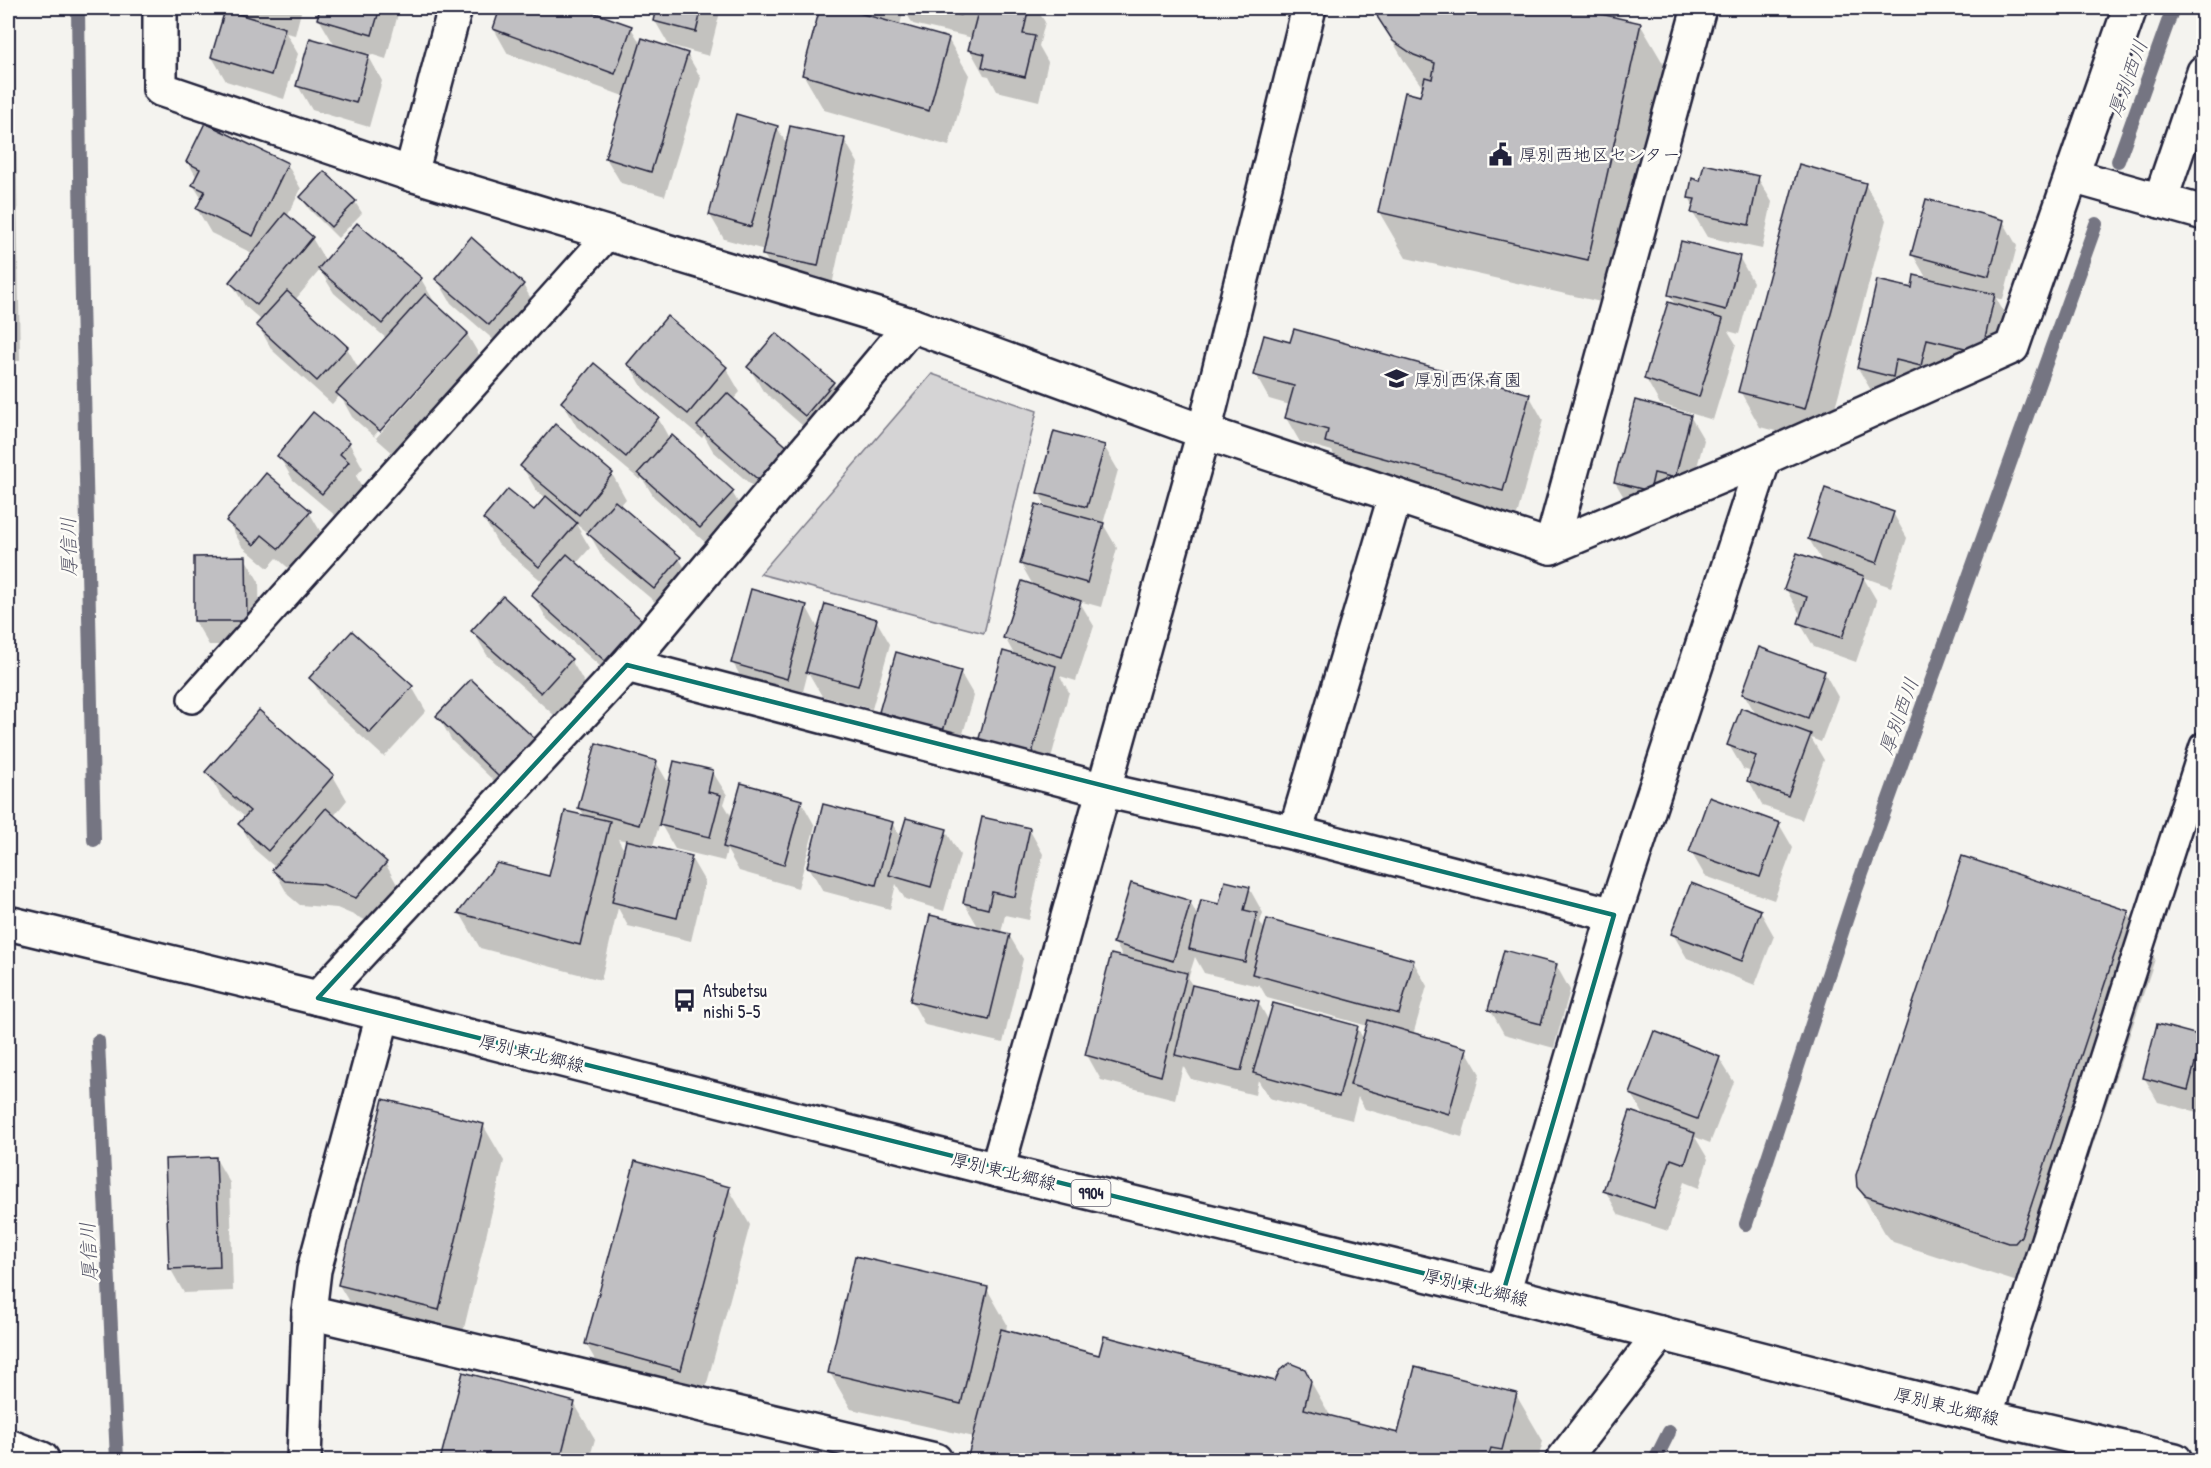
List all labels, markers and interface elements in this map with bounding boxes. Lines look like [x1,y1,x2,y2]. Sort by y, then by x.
water label: 厚別西川 [2101,36,2153,120]
public building icon: 厚別西地区センター [1488,141,1514,167]
place label: 厚別西地区センター [1519,142,1680,167]
school or university icon: 厚別西保育園 [1383,366,1409,392]
place label: 厚別西保育園 [1414,367,1522,392]
water label: 厚信川 [54,517,82,577]
water label: 厚別西川 [1872,674,1924,758]
place label: Atsubetsu nishi 5-5 [703,978,767,1024]
bus stop icon: Atsubetsu nishi 5-5 [672,987,698,1013]
street label: 厚別東北郷線 [477,1028,587,1078]
street label: 厚別東北郷線 [949,1146,1059,1196]
road number: 9904 [1072,1180,1110,1206]
water label: 厚信川 [73,1221,103,1283]
street label: 厚別東北郷線 [1421,1262,1531,1312]
street label: 厚別東北郷線 [1892,1381,2002,1431]

